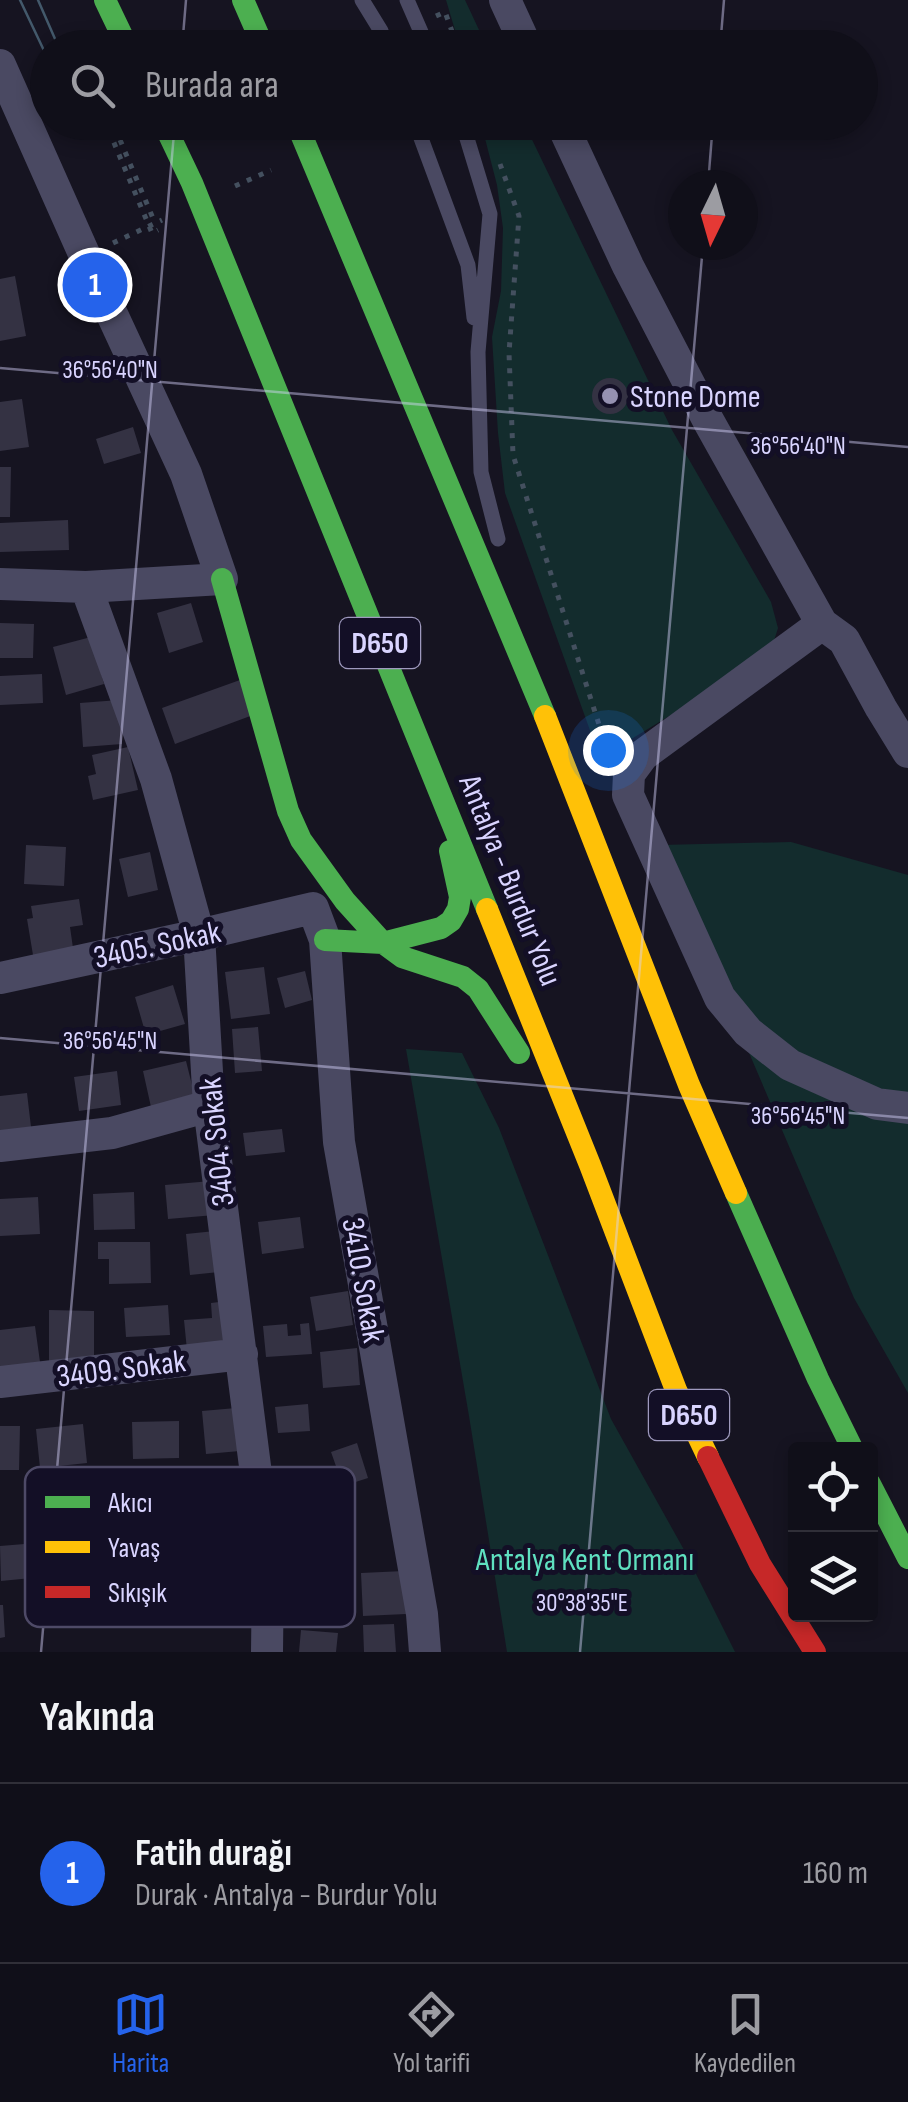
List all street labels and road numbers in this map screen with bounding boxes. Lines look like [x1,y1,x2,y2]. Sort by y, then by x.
road number: D650 [340,618,420,668]
street label: Antalya - Burdur Yolu [449,769,570,992]
street label: 3405. Sokak [90,913,224,978]
street label: 3404. Sokak [191,1075,244,1208]
street label: 3410. Sokak [332,1215,393,1346]
street label: 3409. Sokak [55,1342,188,1397]
road number: D650 [649,1390,729,1440]

